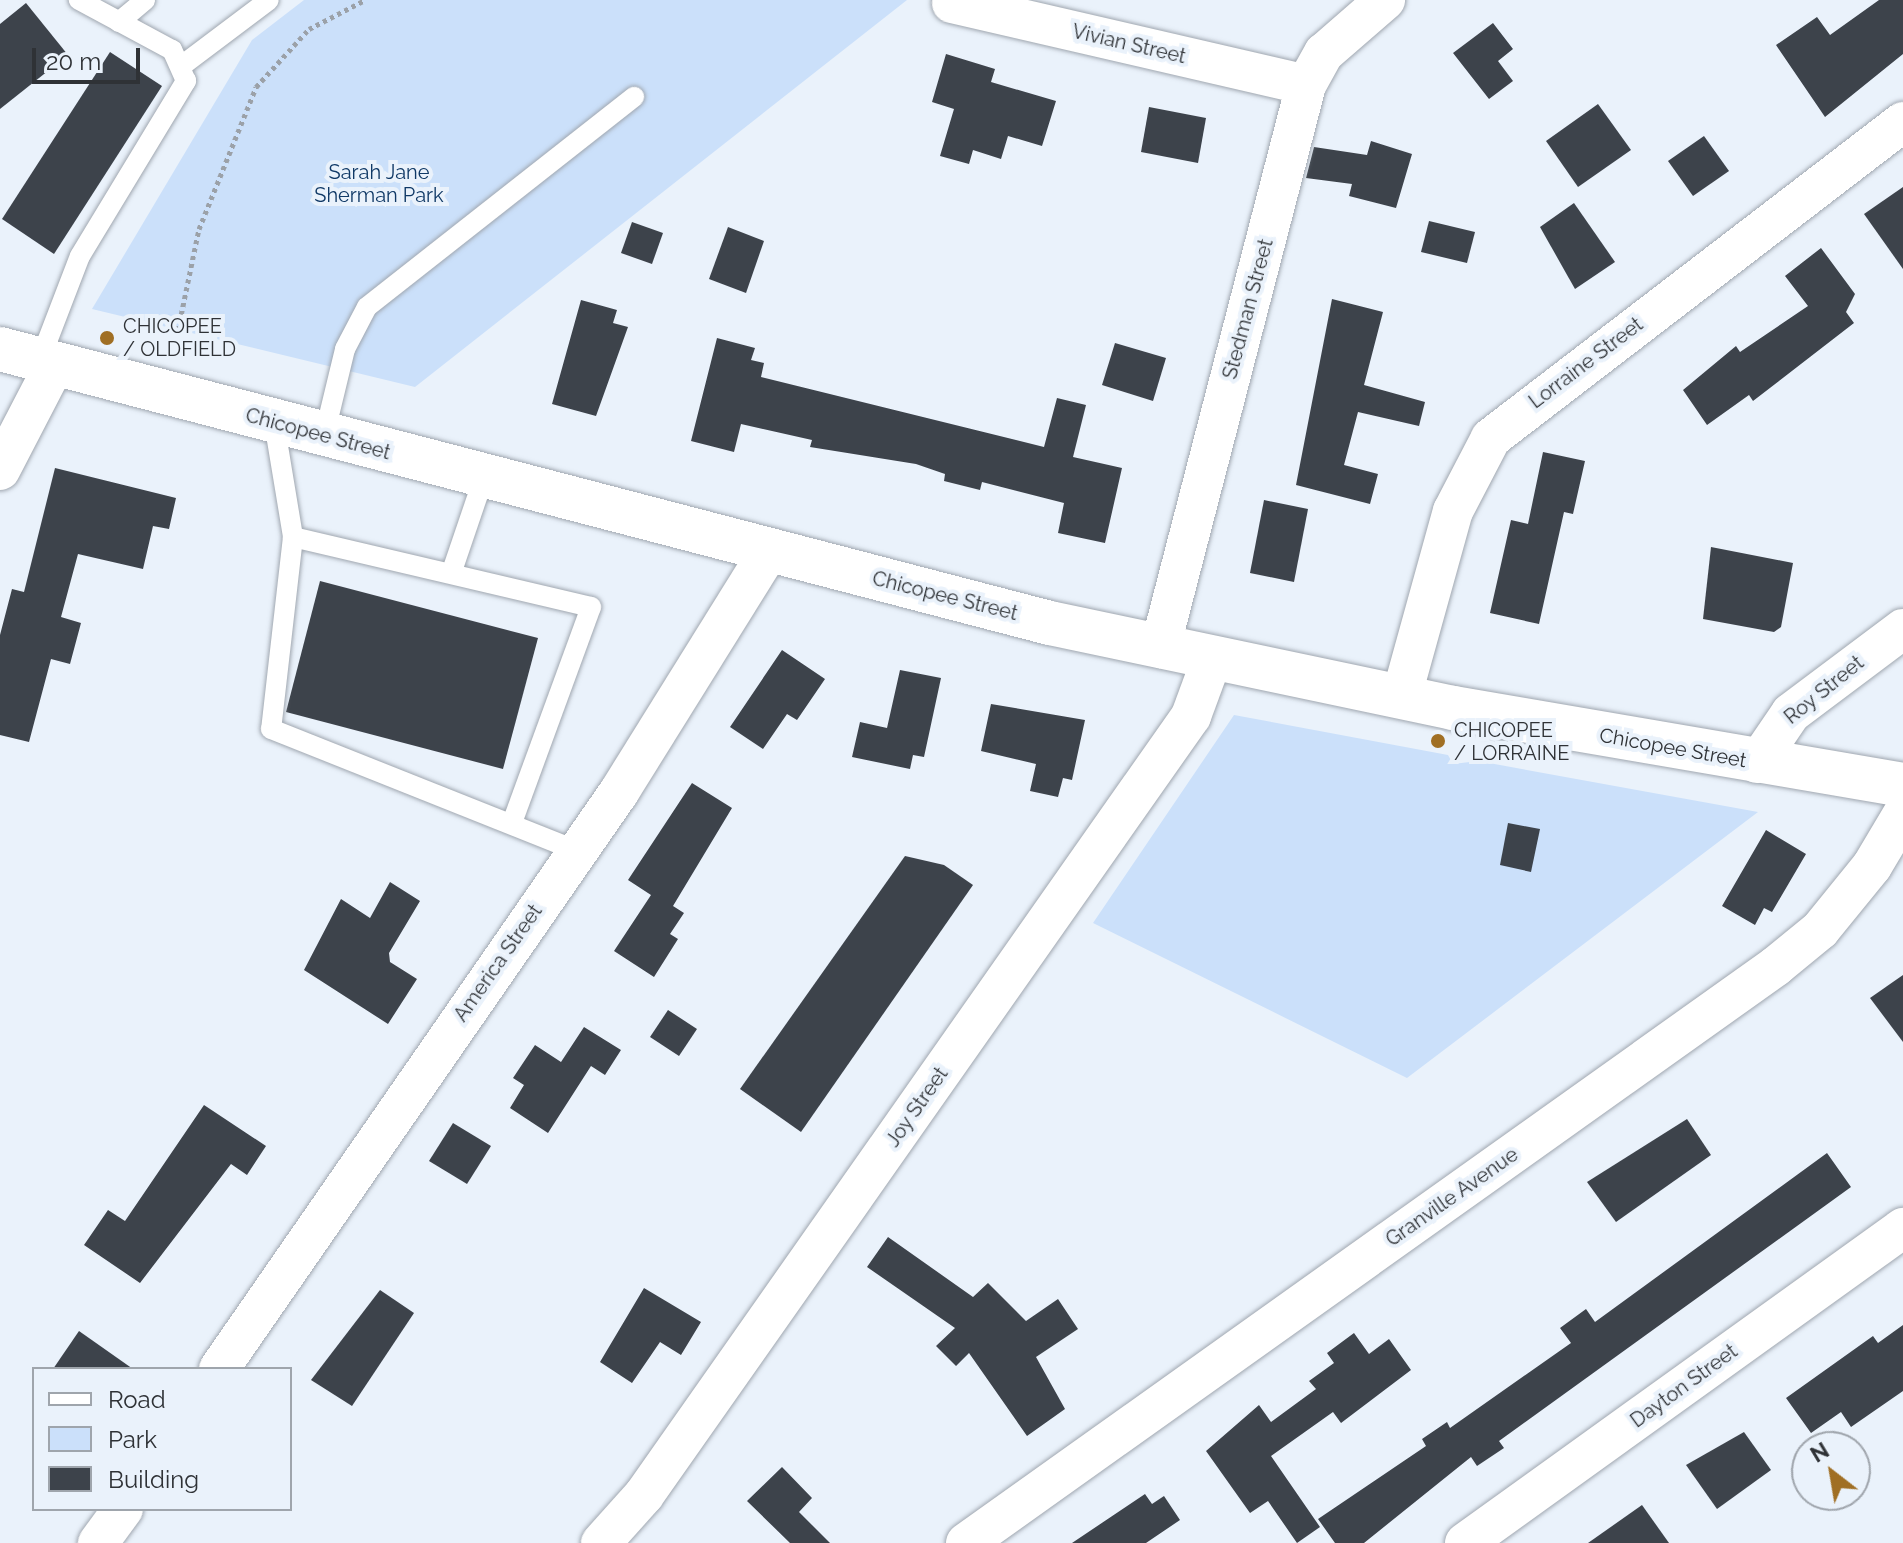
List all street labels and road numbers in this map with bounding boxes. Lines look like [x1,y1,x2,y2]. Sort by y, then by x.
street label: Vivian Street [1070,19,1188,69]
street label: Stedman Street [1218,236,1278,382]
street label: Lorraine Street [1524,312,1648,414]
street label: Chicopee Street [243,403,393,465]
street label: Chicopee Street [870,566,1020,626]
street label: Roy Street [1779,651,1869,729]
street label: Chicopee Street [1598,723,1748,773]
street label: America Street [449,900,547,1026]
street label: Joy Street [881,1062,953,1152]
street label: Granville Avenue [1381,1142,1523,1252]
street label: Dayton Street [1626,1339,1742,1433]

